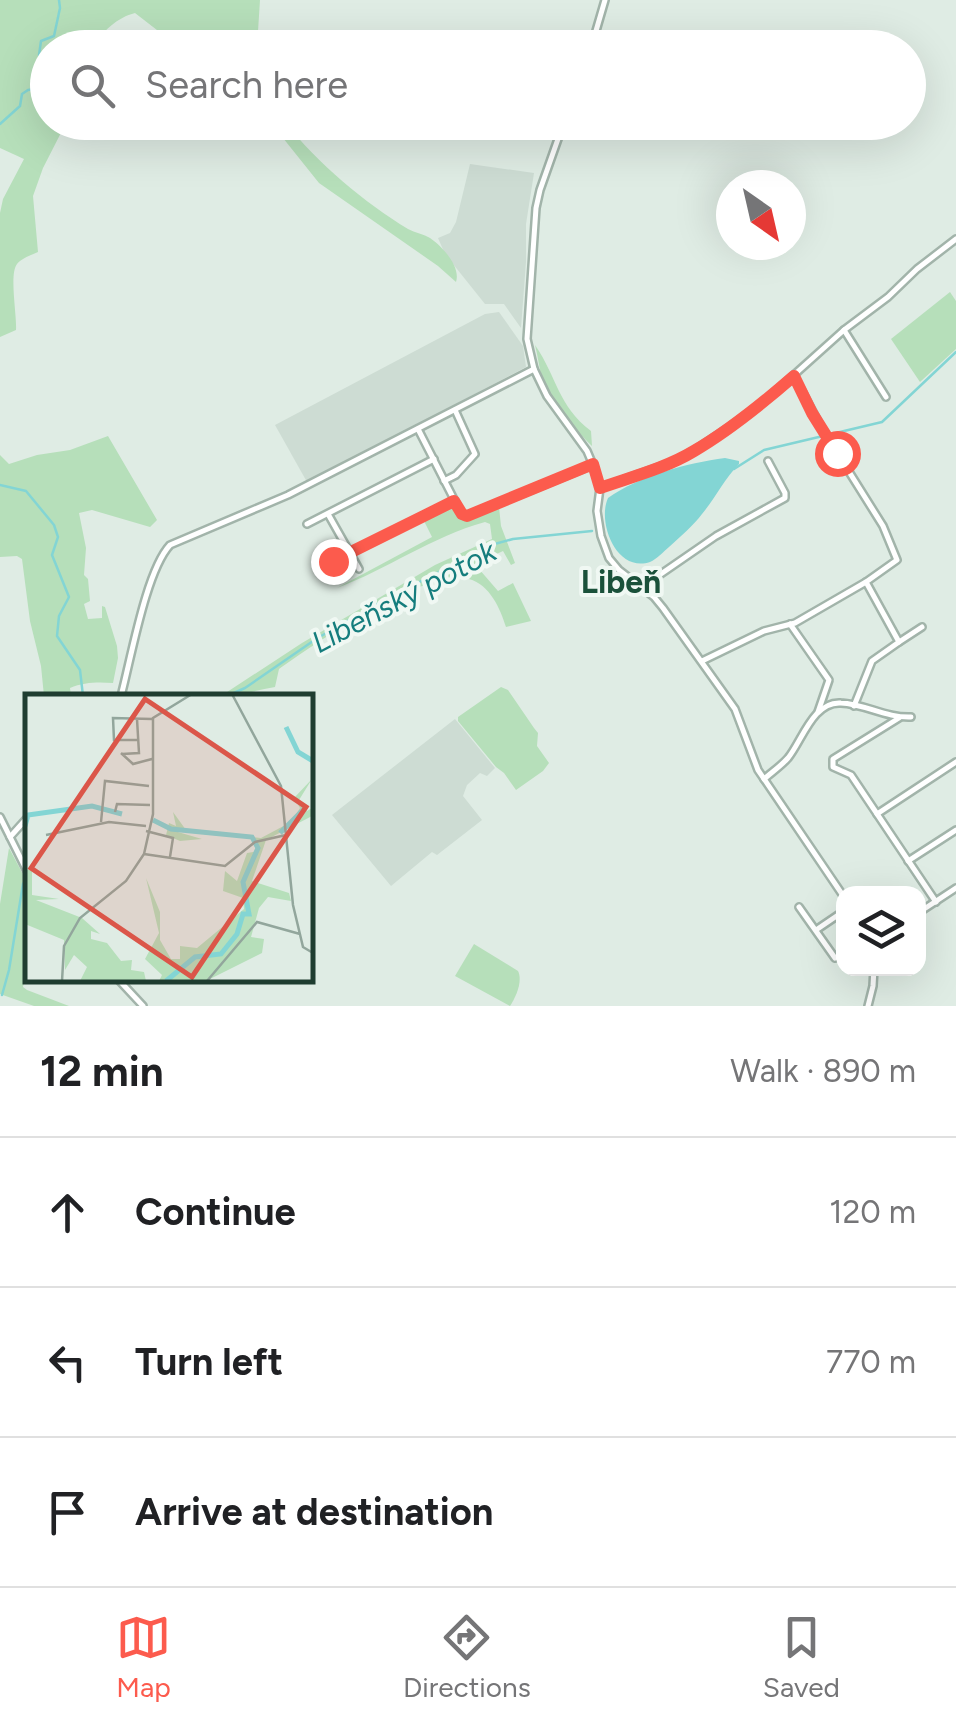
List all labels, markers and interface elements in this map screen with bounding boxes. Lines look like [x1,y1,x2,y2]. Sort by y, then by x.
search box [30,30,926,140]
icon: search [65,58,120,113]
text: Search here [145,62,348,108]
north arrow [716,170,806,260]
route start [815,431,861,477]
water label: Libeňský potok [305,532,504,661]
route end [311,539,357,585]
district label: Libeň [581,563,661,601]
inset map [25,694,312,981]
map controls [836,886,926,976]
button: layers [836,886,926,976]
text: 12 min [40,1046,164,1097]
text: Walk · 890 m [730,1052,916,1090]
icon: ahead [40,1185,95,1240]
text: Continue [135,1189,296,1235]
text: 120 m [829,1193,916,1231]
icon: left [40,1335,95,1390]
text: Turn left [135,1339,283,1385]
text: 770 m [826,1343,916,1381]
icon: arrive [40,1485,95,1540]
text: Arrive at destination [135,1489,493,1535]
tab: Map [116,1610,171,1704]
tab: Directions [403,1610,531,1704]
tab: Saved [763,1610,840,1704]

